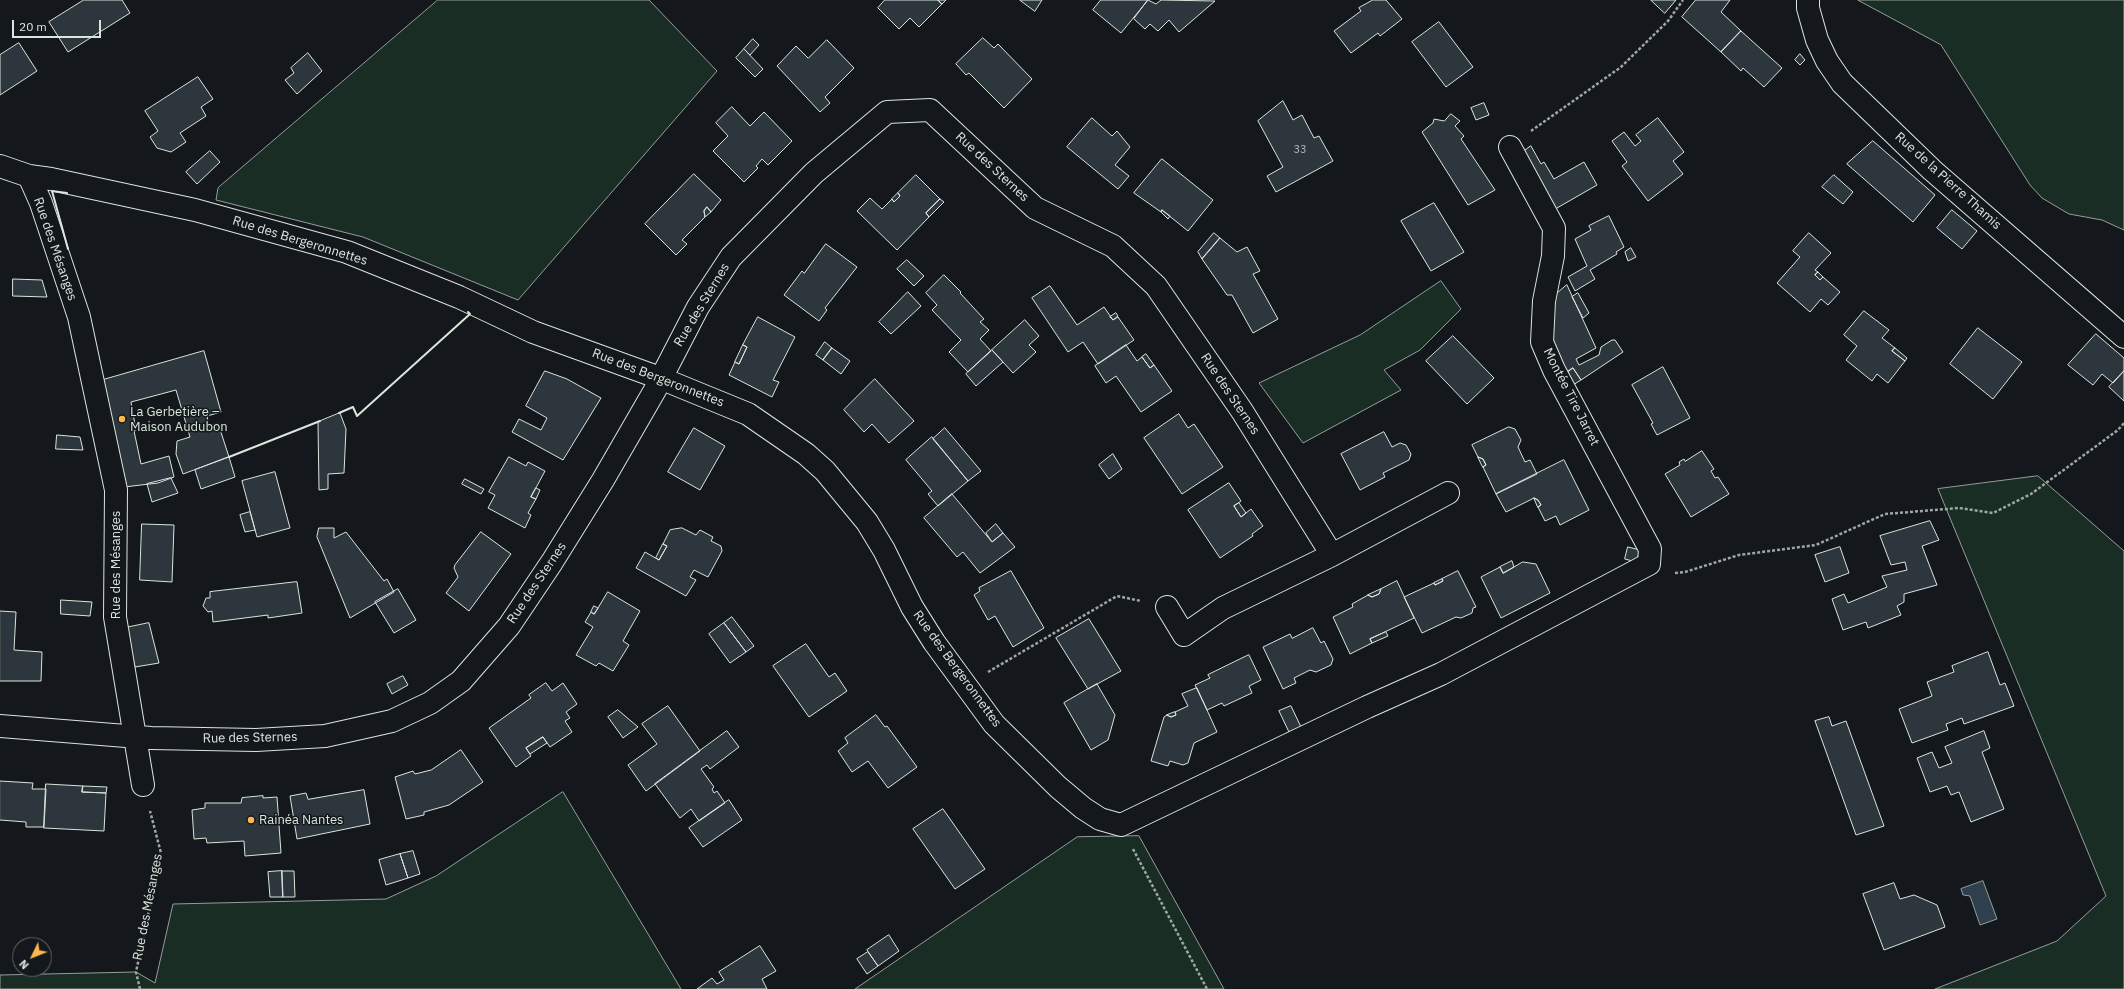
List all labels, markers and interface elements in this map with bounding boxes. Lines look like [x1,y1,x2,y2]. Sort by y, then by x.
scale bar [14,12,103,38]
text: 20 m [19,19,47,34]
street label: Rue des Sternes [952,129,1032,205]
street label: Rue de la Pierre Thamis [1892,129,2004,233]
house number: 33 [1293,143,1307,157]
street label: Rue des Mésanges [30,195,80,303]
street label: Rue des Bergeronnettes [231,213,369,269]
street label: Rue des Sternes [671,260,733,350]
street label: Rue des Bergeronnettes [590,346,726,410]
street label: Montée Tire Jarret [1540,346,1602,448]
street label: Rue des Sternes [1197,350,1263,438]
place label: La Gerbetière – Maison Audubon [130,404,228,435]
marker: La Gerbetière – Maison Audubon [117,414,127,424]
street label: Rue des Mésanges [108,511,124,619]
street label: Rue des Sternes [504,539,570,627]
street label: Rue des Bergeronnettes [909,608,1005,730]
street label: Rue des Sternes [202,729,298,747]
place label: Rainéa Nantes [259,812,343,828]
marker: Rainéa Nantes [246,815,256,825]
street label: Rue des Mésanges [130,852,166,962]
north arrow [12,937,52,977]
text: N [16,957,32,972]

